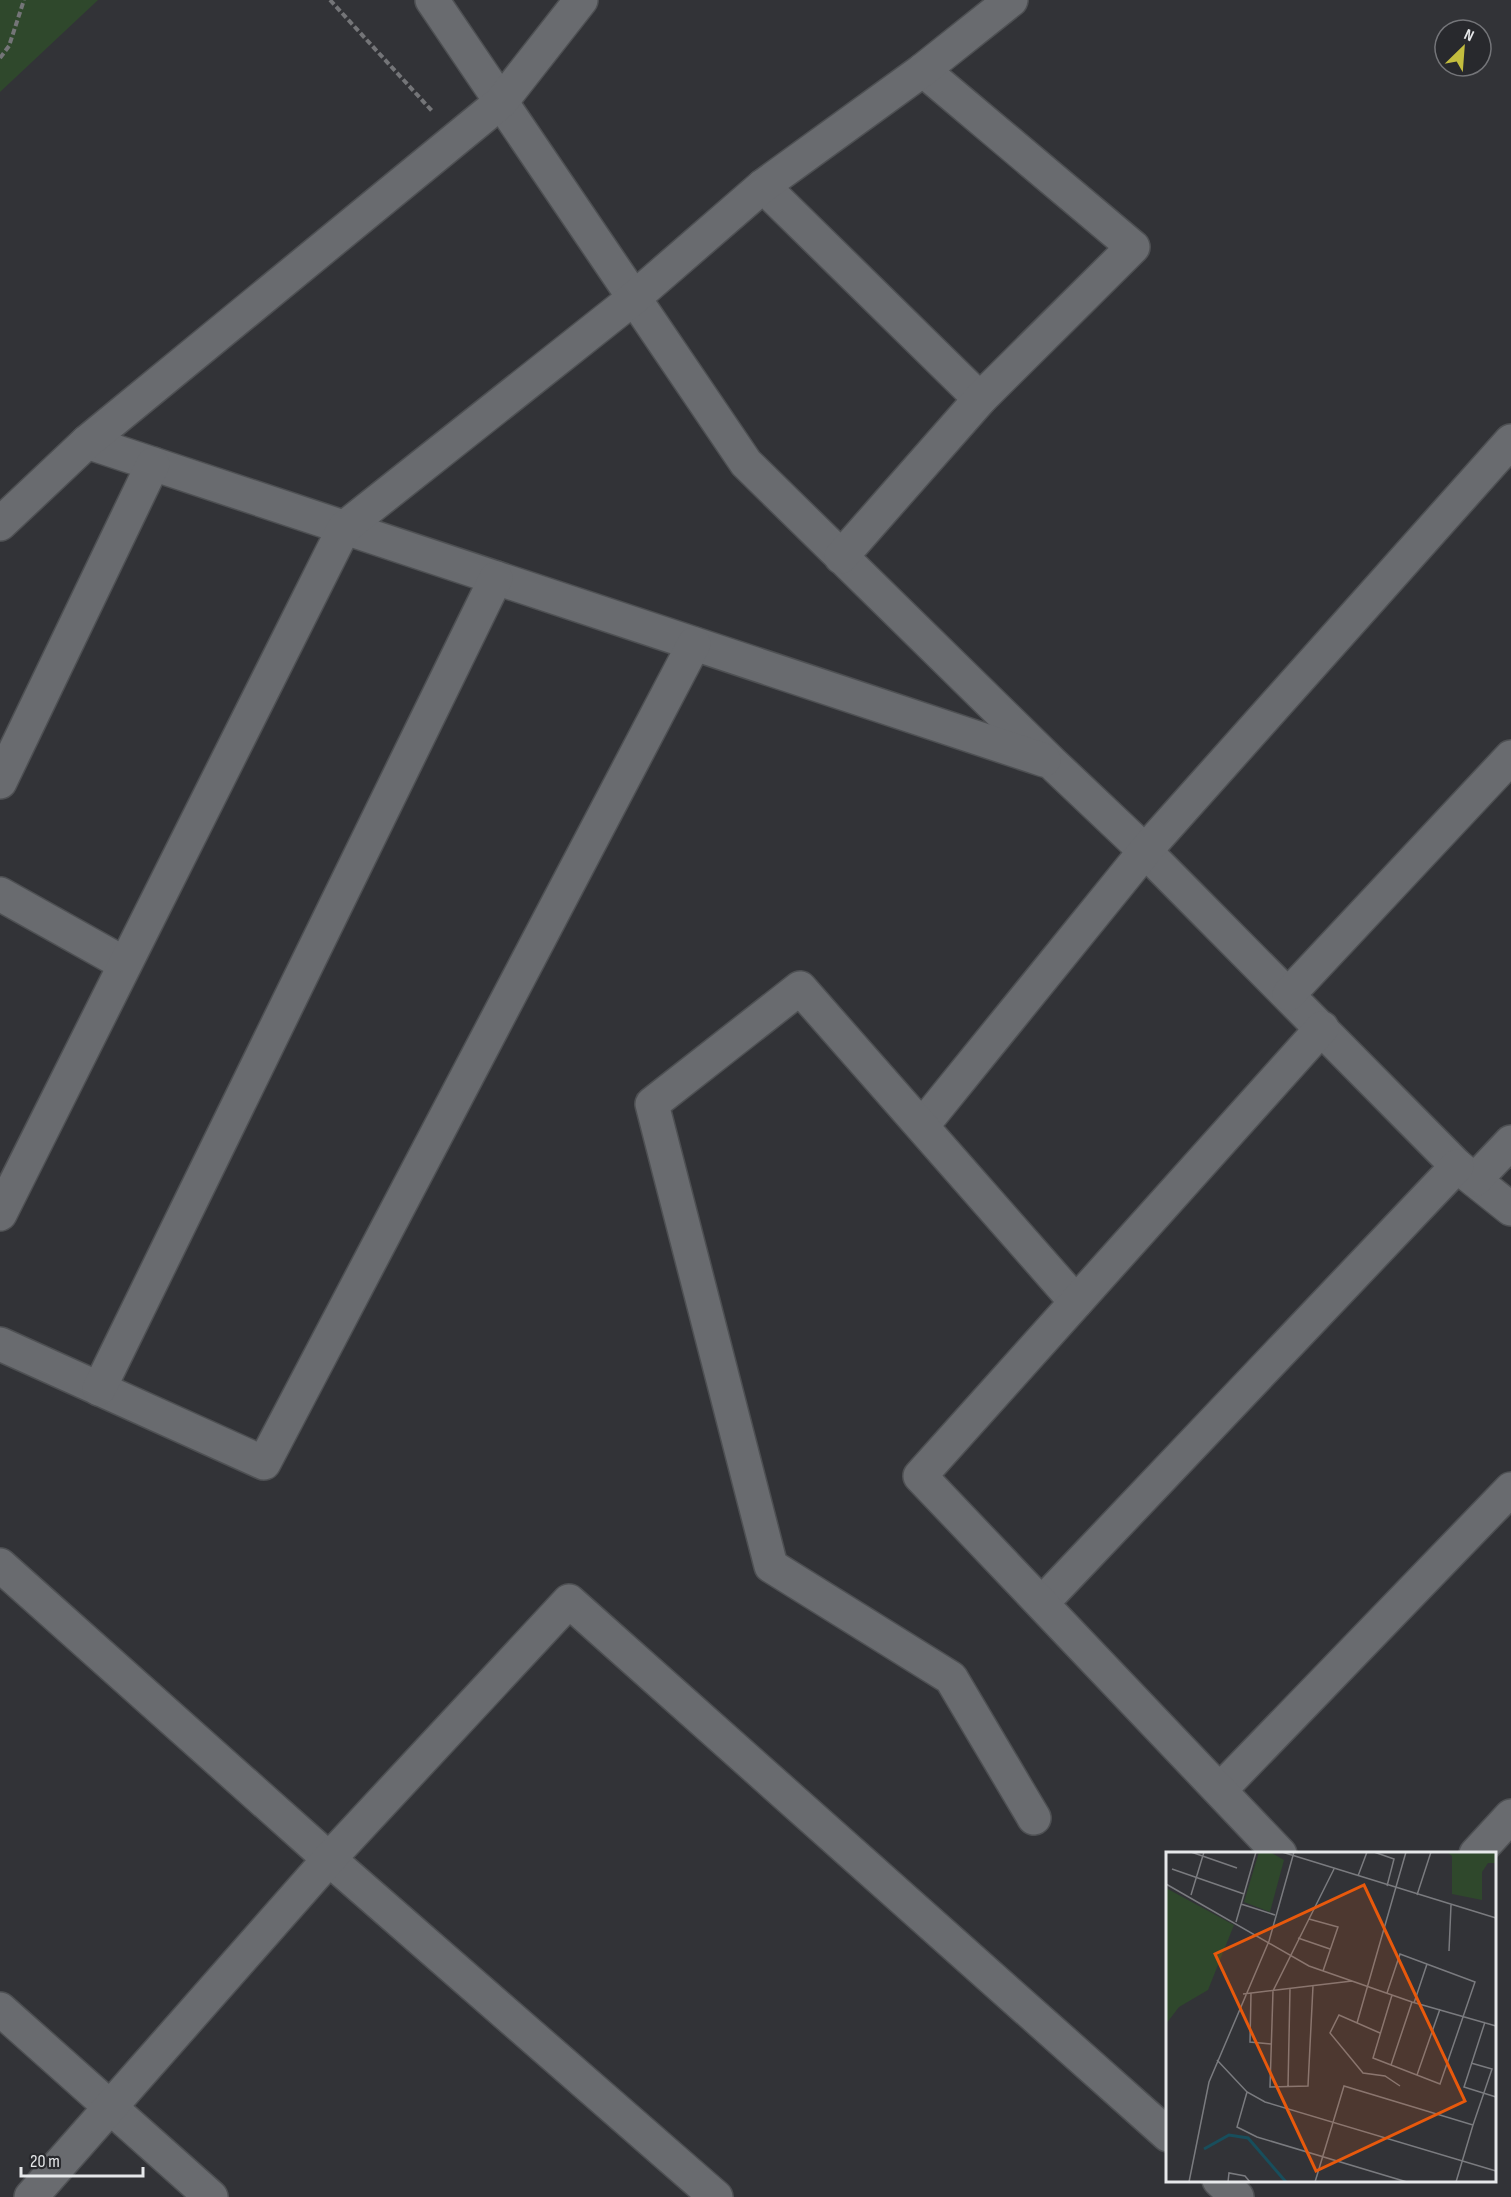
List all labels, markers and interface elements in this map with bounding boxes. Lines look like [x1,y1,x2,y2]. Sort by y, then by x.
north arrow [1433,18,1493,78]
text: N [1461,25,1477,46]
inset map [1166,1852,1496,2182]
scale bar [21,2140,142,2178]
text: 20 m [30,2151,60,2172]

